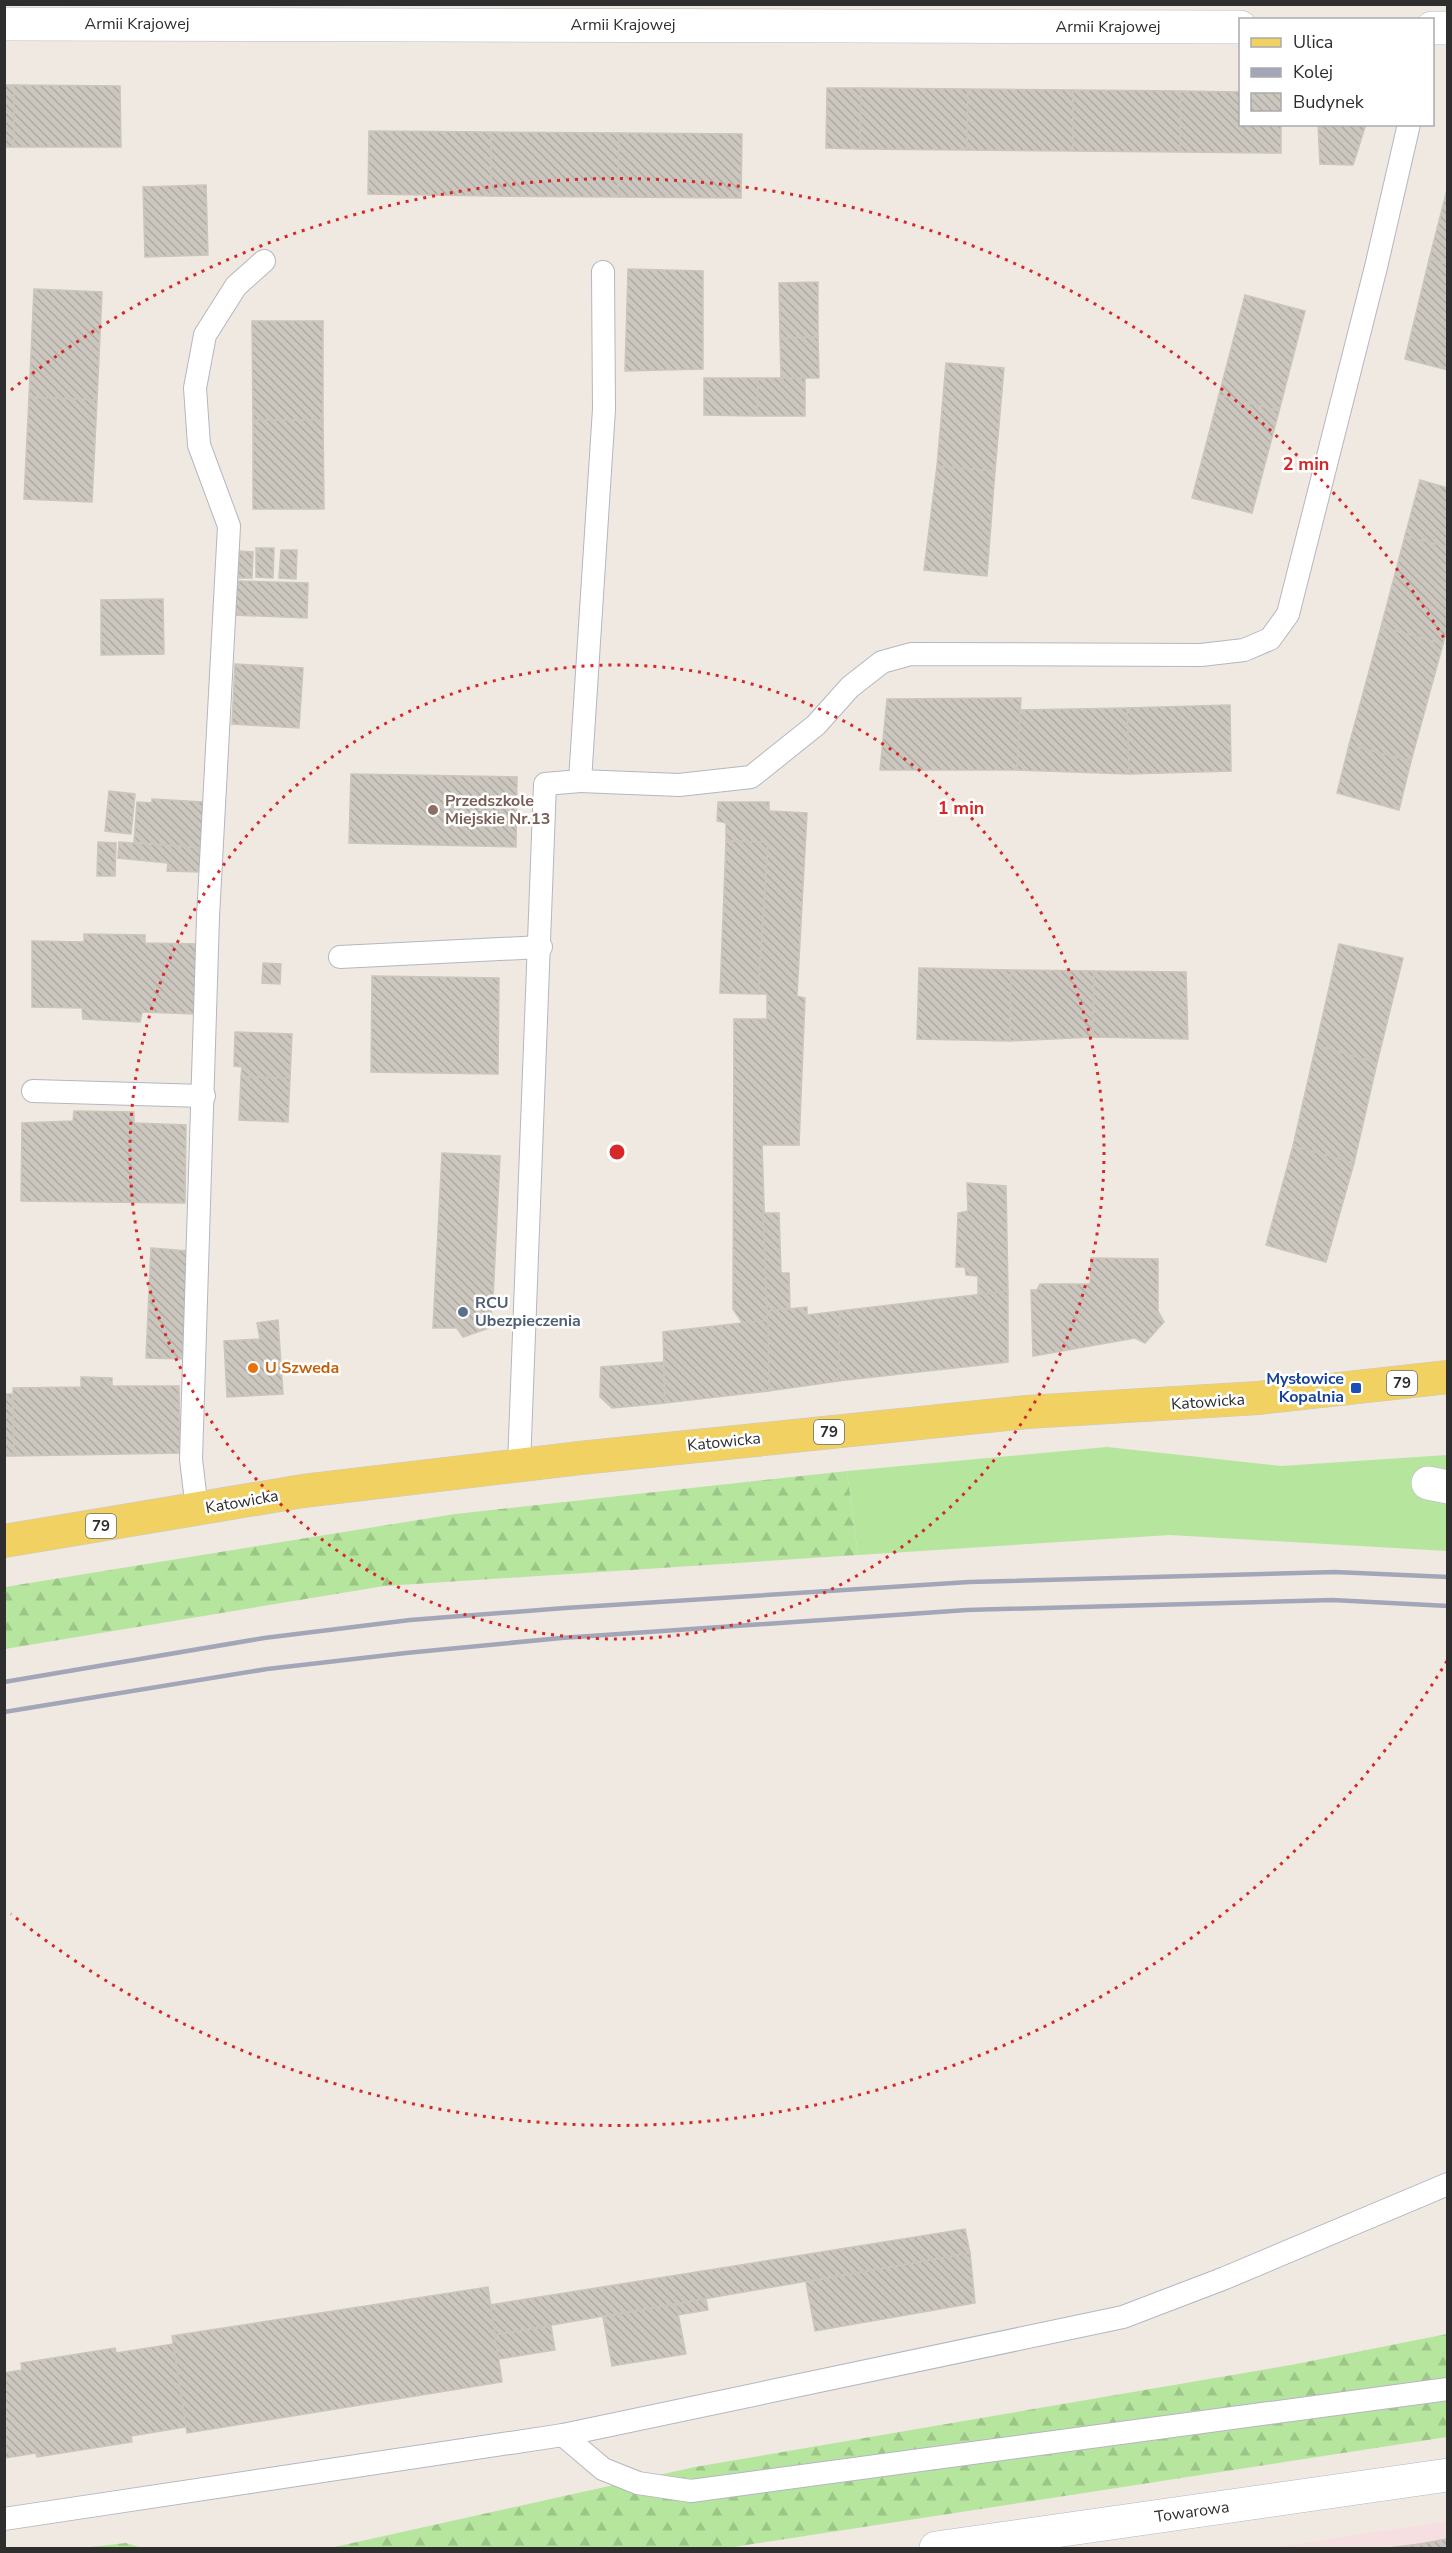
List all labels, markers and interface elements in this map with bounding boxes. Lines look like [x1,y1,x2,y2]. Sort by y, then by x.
street label: Armii Krajowej [85,13,189,35]
street label: Armii Krajowej [571,14,675,36]
street label: Armii Krajowej [1056,16,1160,38]
legend [1239,18,1434,126]
text: Ulica [1293,30,1333,54]
text: Kolej [1293,60,1333,84]
text: Budynek [1293,90,1365,114]
text: 2 min [1283,452,1329,476]
place label: Przedszkole Miejskie Nr.13 [445,790,550,830]
text: 1 min [938,796,984,820]
marker: Przedszkole Miejskie Nr.13 [426,803,440,817]
centre of rings [607,1142,627,1162]
place label: RCU Ubezpieczenia [475,1292,581,1332]
marker: RCU Ubezpieczenia [456,1305,470,1319]
place label: U Szweda [265,1357,339,1379]
marker: U Szweda [246,1361,260,1375]
place label: Mysłowice Kopalnia [1266,1368,1344,1408]
road number: 79 [1387,1371,1417,1395]
marker: Mysłowice Kopalnia [1349,1381,1363,1395]
street label: Katowicka [1170,1388,1246,1416]
road number: 79 [814,1420,844,1444]
street label: Katowicka [686,1427,762,1457]
street label: Katowicka [204,1485,280,1519]
road number: 79 [86,1514,116,1538]
street label: Towarowa [1153,2496,1231,2528]

